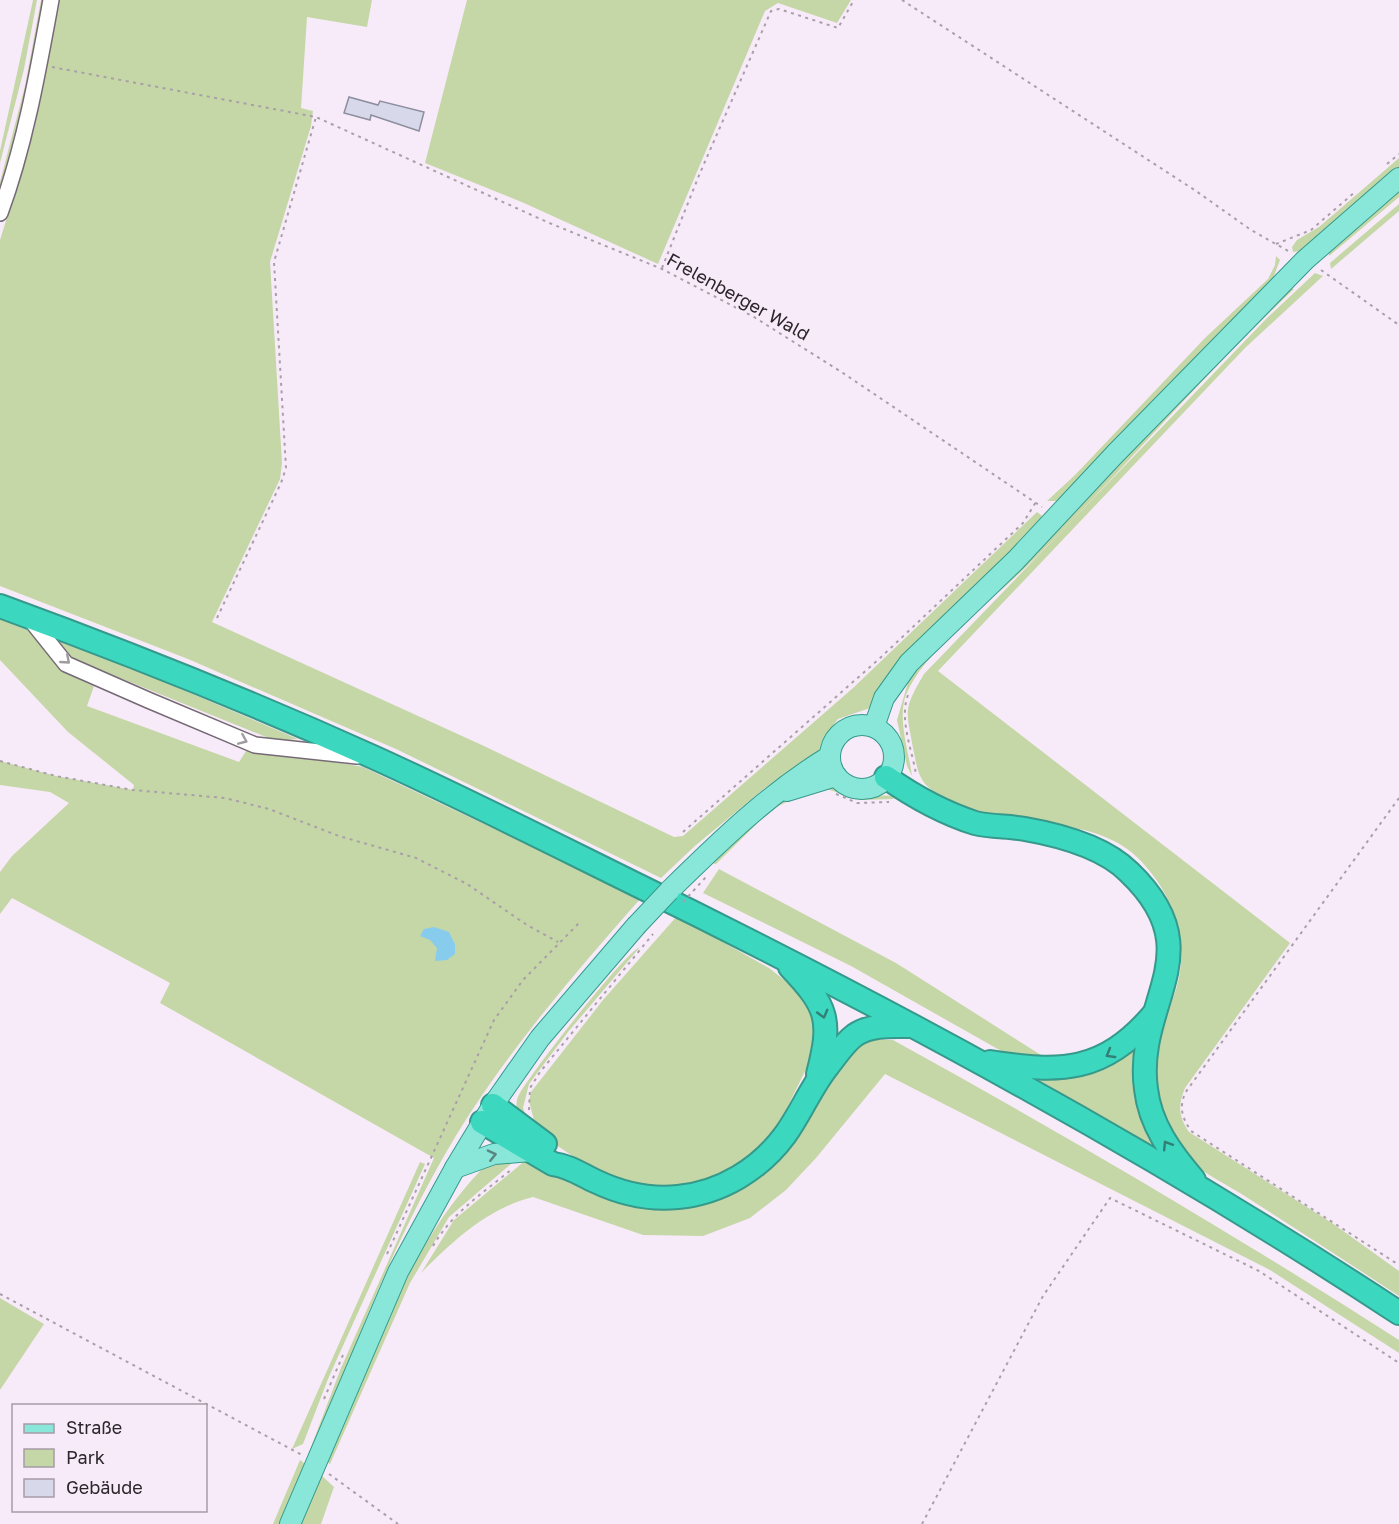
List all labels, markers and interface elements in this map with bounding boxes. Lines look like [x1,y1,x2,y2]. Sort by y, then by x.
street label: Frelenberger Wald [663,248,814,344]
one-way arrow [59,653,70,664]
one-way arrow [237,733,248,745]
one-way arrow [816,1009,829,1019]
one-way arrow [1106,1046,1116,1058]
one-way arrow [1163,1141,1175,1151]
one-way arrow [487,1150,497,1163]
legend [12,1404,207,1512]
text: Straße [66,1416,122,1438]
text: Park [66,1446,105,1468]
text: Gebäude [66,1476,143,1498]

